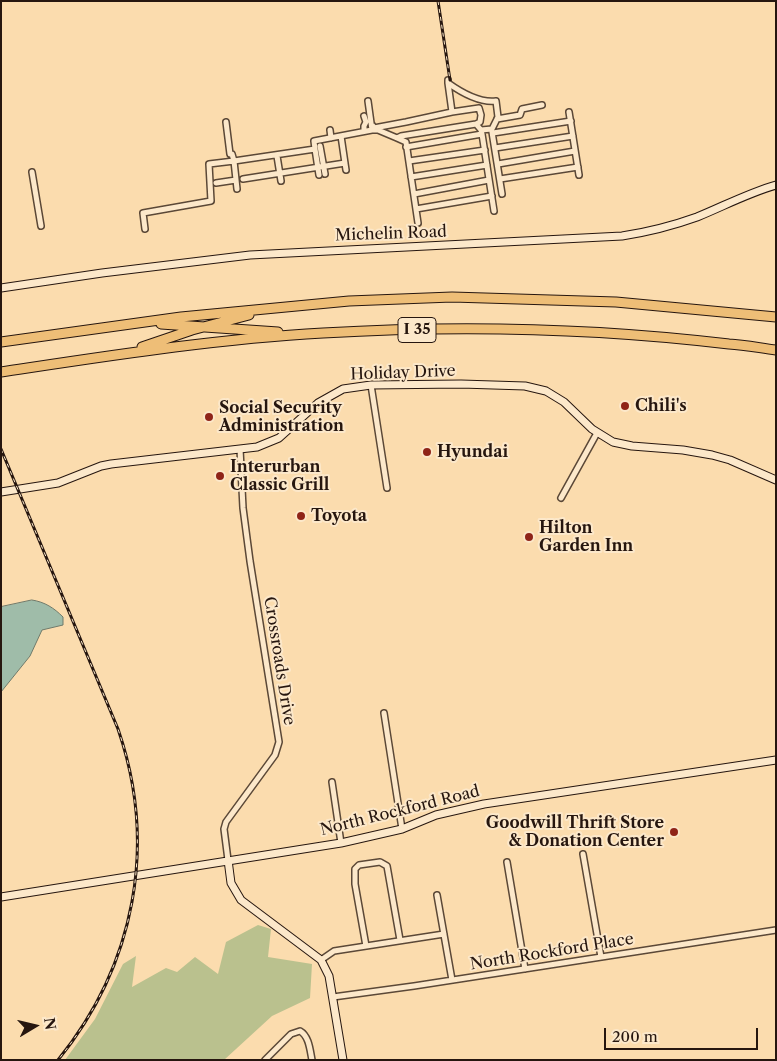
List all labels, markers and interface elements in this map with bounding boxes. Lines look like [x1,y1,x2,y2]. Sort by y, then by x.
street label: Michelin Road [335,222,447,246]
road number: I 35 [398,318,436,342]
street label: Holiday Drive [350,362,456,384]
place label: Chili's [635,396,687,416]
place label: Social Security Administration [219,398,344,436]
marker: Chili's [619,400,631,412]
marker: Social Security Administration [203,411,215,423]
place label: Hyundai [437,442,508,462]
marker: Hyundai [421,446,433,458]
place label: Interurban Classic Grill [230,457,330,495]
marker: Interurban Classic Grill [214,470,226,482]
place label: Toyota [311,506,367,526]
marker: Toyota [295,510,307,522]
place label: Hilton Garden Inn [539,518,633,556]
marker: Hilton Garden Inn [523,531,535,543]
street label: Crossroads Drive [259,595,299,727]
street label: North Rockford Road [318,782,482,840]
place label: Goodwill Thrift Store & Donation Center [486,813,664,851]
marker: Goodwill Thrift Store & Donation Center [668,826,680,838]
street label: North Rockford Place [469,930,635,974]
north arrow [10,1001,60,1051]
text: N [40,1016,60,1031]
scale bar [607,1018,761,1050]
text: 200 m [612,1027,658,1046]

